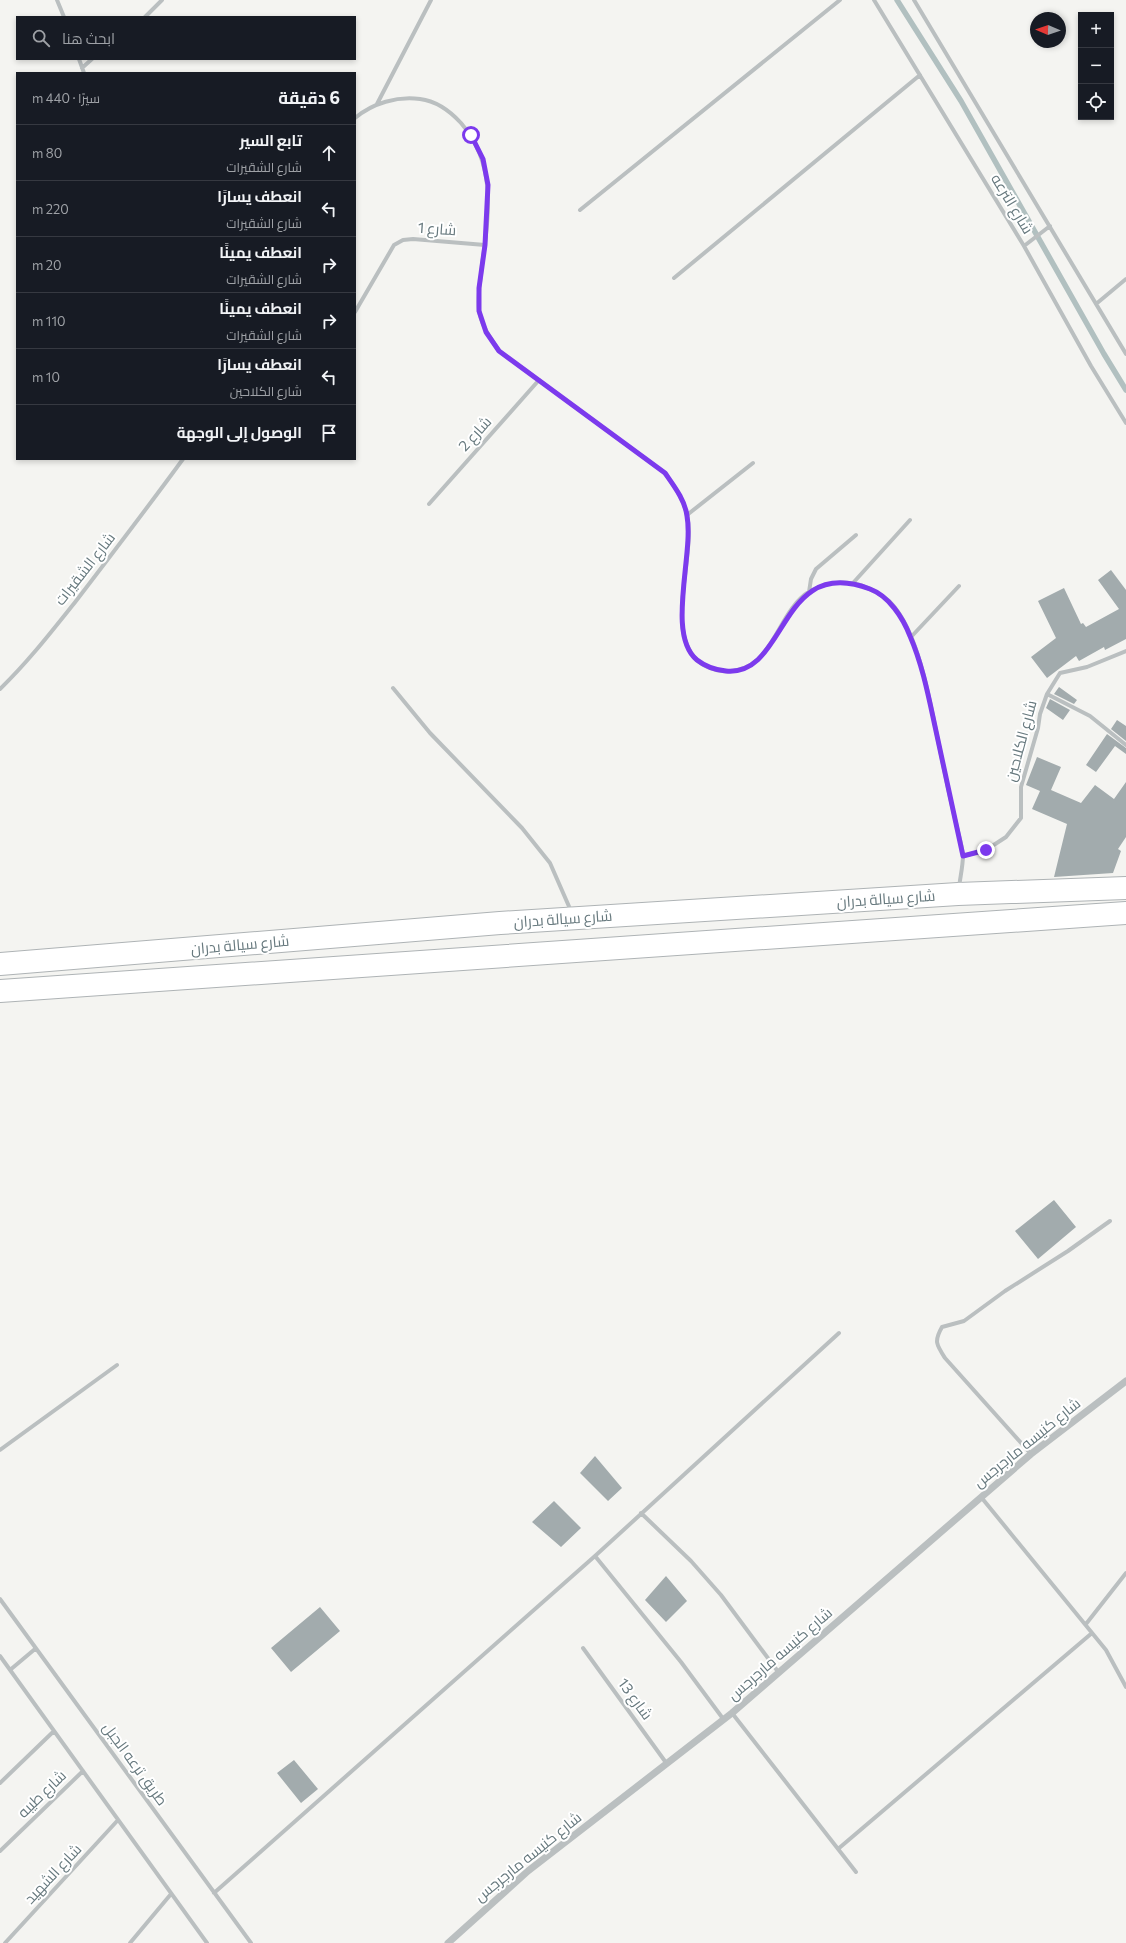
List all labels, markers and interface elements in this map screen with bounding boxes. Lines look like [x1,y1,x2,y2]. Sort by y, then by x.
north arrow [1030,12,1066,48]
map controls [1078,12,1114,120]
button: + [1078,12,1114,48]
search box [16,16,356,60]
icon: search [30,27,52,49]
text: ابحث هنا [62,29,115,47]
button: − [1078,48,1114,84]
button: locate [1078,84,1114,120]
text: 6 دقيقة [278,87,340,108]
text: سيرًا · 440 m [32,90,100,106]
route start [462,126,480,144]
text: تابع السير [239,131,302,149]
icon: ahead [318,142,340,164]
text: 80 m [32,145,62,161]
text: شارع الشقيرات [226,159,302,175]
street label: شارع الترعه [985,170,1038,238]
text: انعطف يسارًا [217,187,302,205]
icon: left [318,198,340,220]
text: 220 m [32,201,69,217]
text: شارع الشقيرات [226,215,302,231]
street label: شارع 1 [417,218,457,241]
text: انعطف يمينًا [219,243,302,261]
icon: right [318,254,340,276]
text: 20 m [32,257,62,273]
text: شارع الشقيرات [226,271,302,287]
text: انعطف يمينًا [219,299,302,317]
icon: right [318,310,340,332]
text: 110 m [32,313,65,329]
text: شارع الشقيرات [226,327,302,343]
text: انعطف يسارًا [217,355,302,373]
icon: left [318,366,340,388]
text: 10 m [32,369,60,385]
text: شارع الكلاحين [230,383,302,399]
street label: شارع 2 [454,412,497,456]
icon: arrive [318,422,340,444]
text: الوصول إلى الوجهة [177,423,302,441]
street label: شارع الشقيرات [50,528,121,610]
street label: شارع الكلاحين [1001,698,1042,784]
route end [977,841,995,859]
street label: شارع سيالة بدران [836,886,936,913]
street label: شارع سيالة بدران [513,906,613,933]
street label: شارع سيالة بدران [190,931,290,960]
street label: شارع كنيسه مارجرجس [969,1394,1085,1493]
street label: شارع كنيسه مارجرجس [723,1603,837,1706]
street label: شارع 13 [612,1674,657,1724]
street label: طريق ترعه الجبل [98,1718,172,1810]
street label: شارع طيبه [13,1766,71,1823]
street label: شارع كنيسه مارجرجس [470,1808,586,1907]
street label: شارع الشهيد [20,1840,87,1909]

